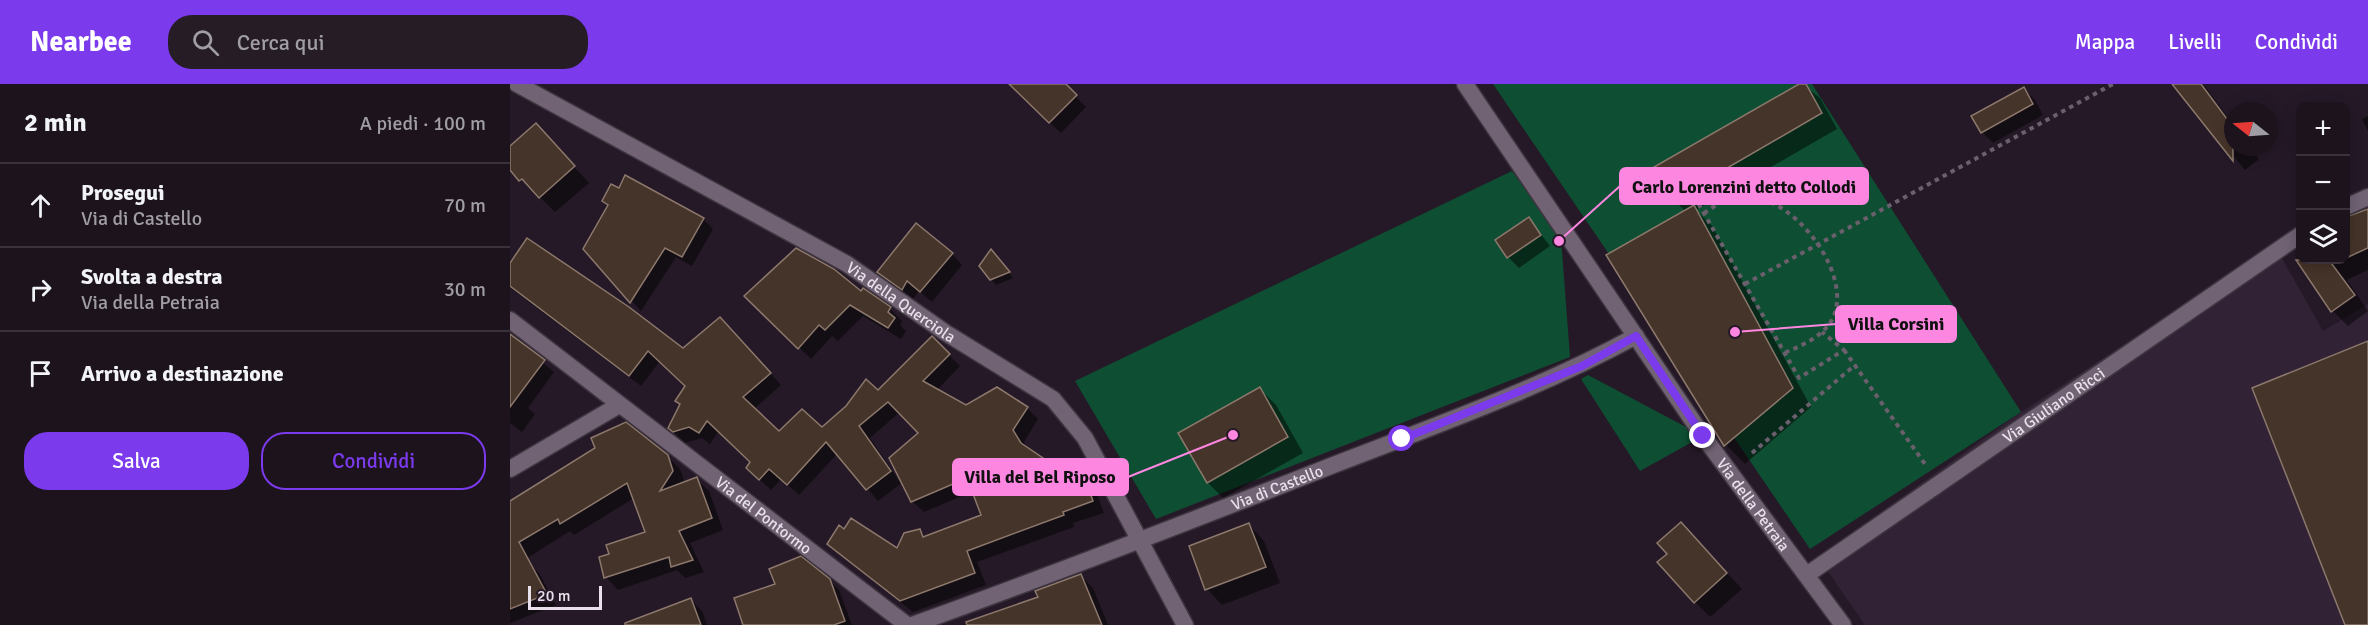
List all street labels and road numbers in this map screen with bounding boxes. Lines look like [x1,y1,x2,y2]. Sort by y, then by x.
street label: Via della Querciola [842,258,959,347]
street label: Via Giuliano Ricci [1999,364,2109,448]
street label: Via della Petraia [1712,454,1794,556]
street label: Via di Castello [1228,461,1326,515]
street label: Via del Pontormo [711,472,815,559]

